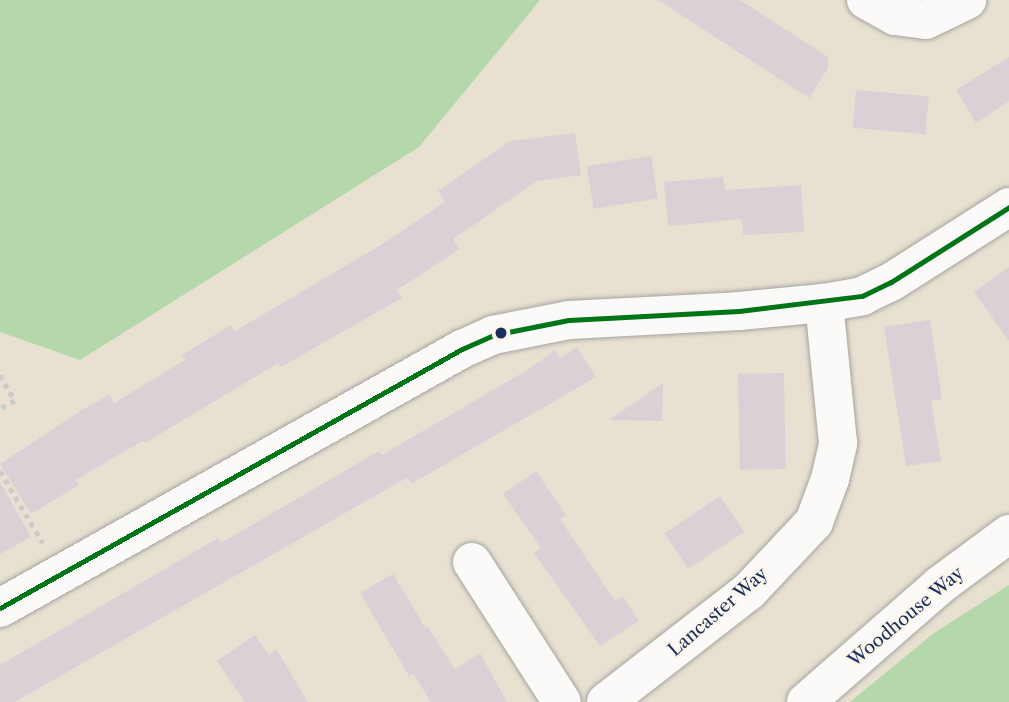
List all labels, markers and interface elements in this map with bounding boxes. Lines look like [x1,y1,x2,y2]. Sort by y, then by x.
unlabelled marker [494,326,508,340]
street label: Woodhouse Way [844,562,968,672]
street label: Lancaster Way [664,563,772,661]

